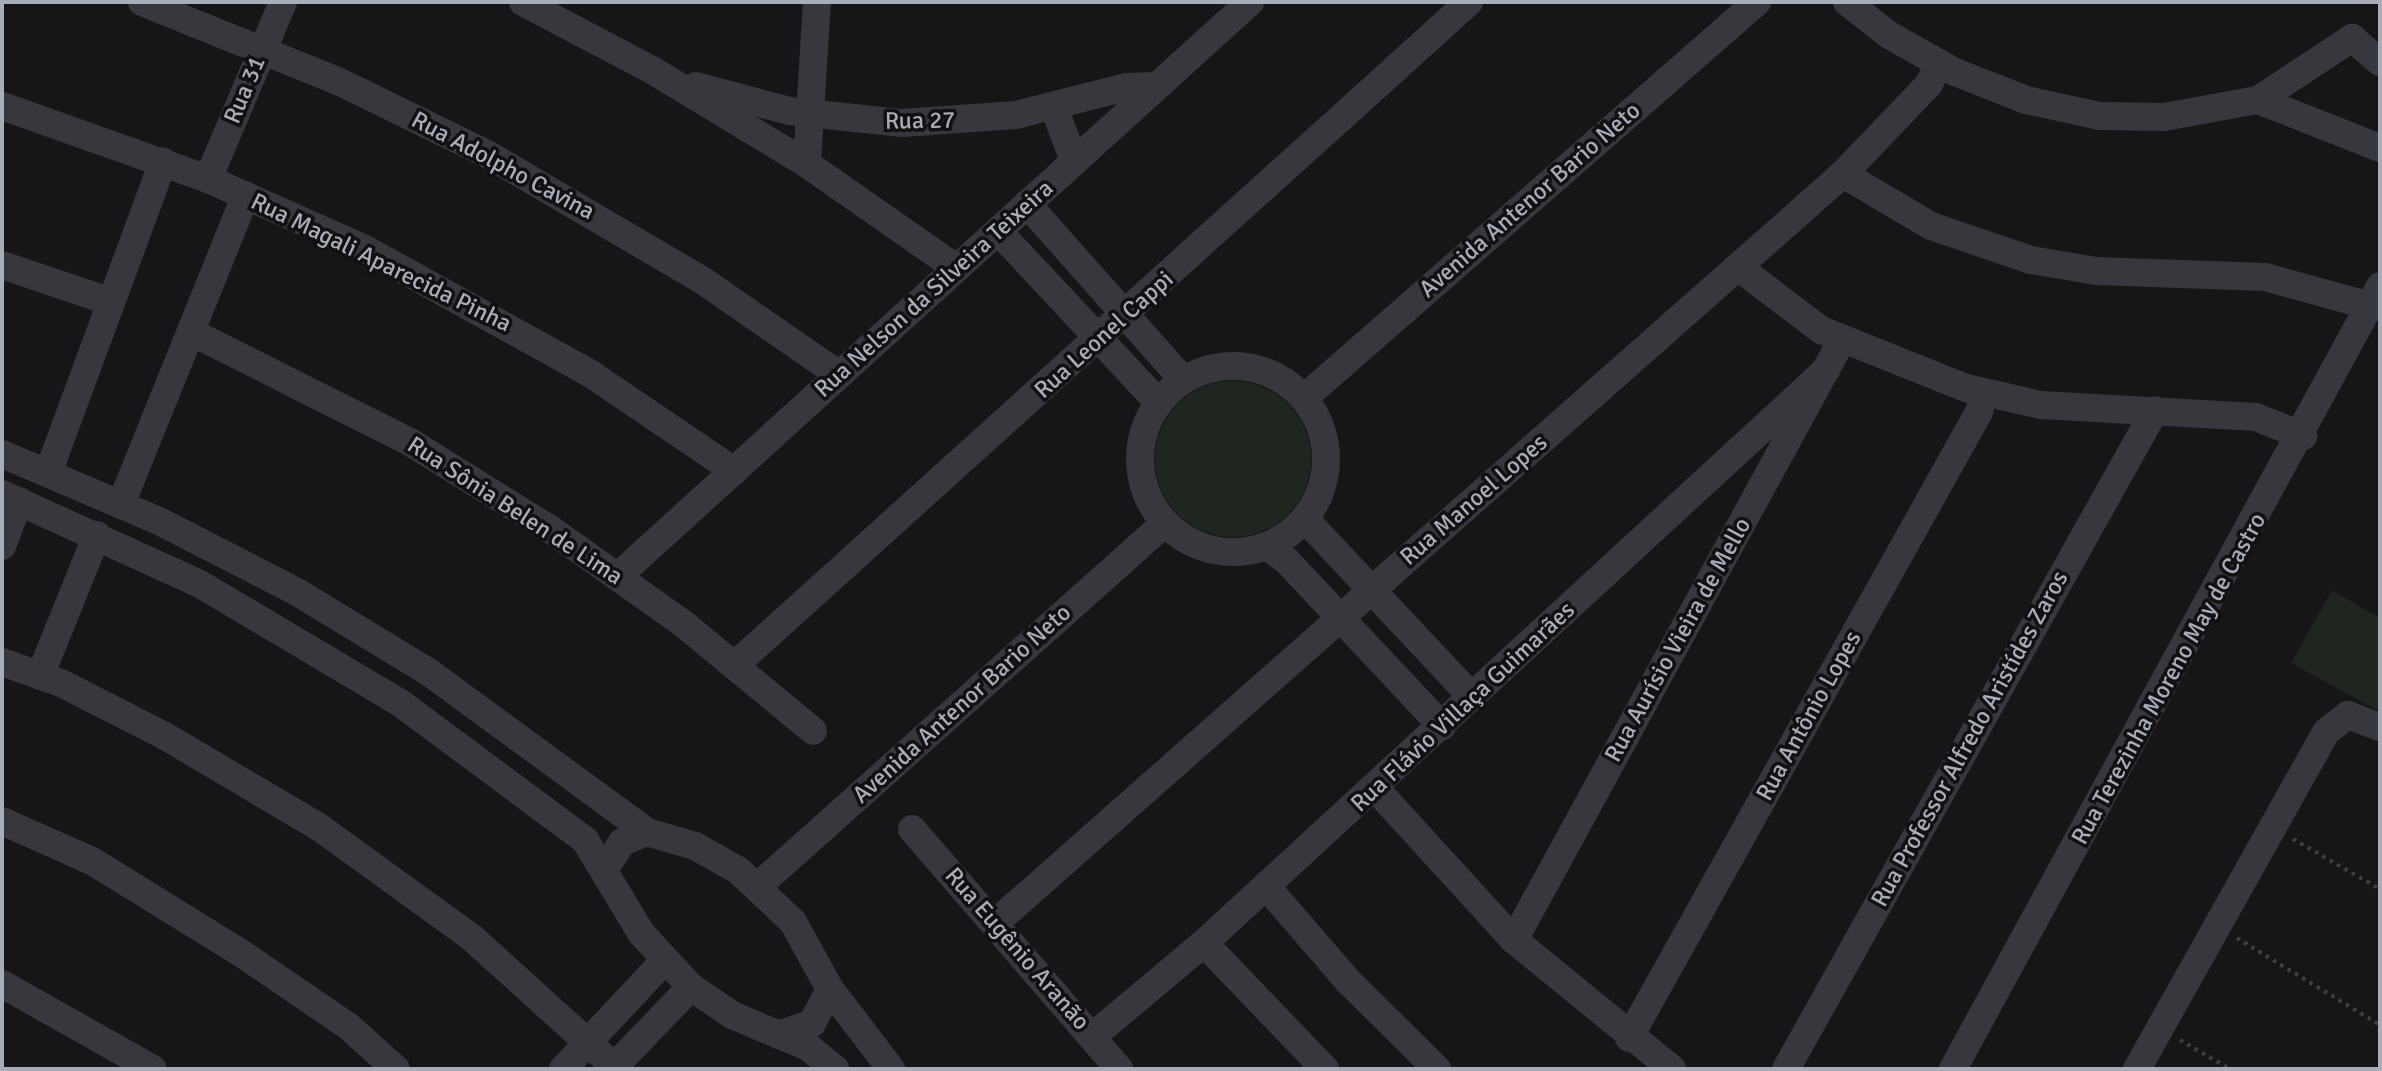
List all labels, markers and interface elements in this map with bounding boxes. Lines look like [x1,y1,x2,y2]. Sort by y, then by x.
street label: Rua 31 [218,52,272,128]
street label: Avenida Antenor Bario Neto [1414,96,1646,304]
street label: Rua Adolpho Cavina [407,106,599,226]
street label: Rua 27 [885,106,955,136]
street label: Rua Nelson da Silveira Teixeira [809,174,1059,404]
street label: Rua Magali Aparecida Pinha [246,187,516,339]
street label: Rua Leonel Cappi [1029,265,1179,405]
street label: Rua Manoel Lopes [1395,428,1553,572]
street label: Rua Sônia Belen de Lima [402,431,628,591]
street label: Rua Terezinha Moreno May de Castro [2066,508,2272,850]
street label: Rua Aurísio Vieira de Mello [1599,513,1757,767]
street label: Rua Professor Alfredo Aristídes Zaros [1865,566,2075,912]
street label: Rua Flávio Villaça Guimarães [1345,596,1581,818]
street label: Avenida Antenor Bario Neto [847,598,1077,810]
street label: Rua Antônio Lopes [1750,626,1868,806]
street label: Rua Eugênio Aranão [939,862,1095,1036]

